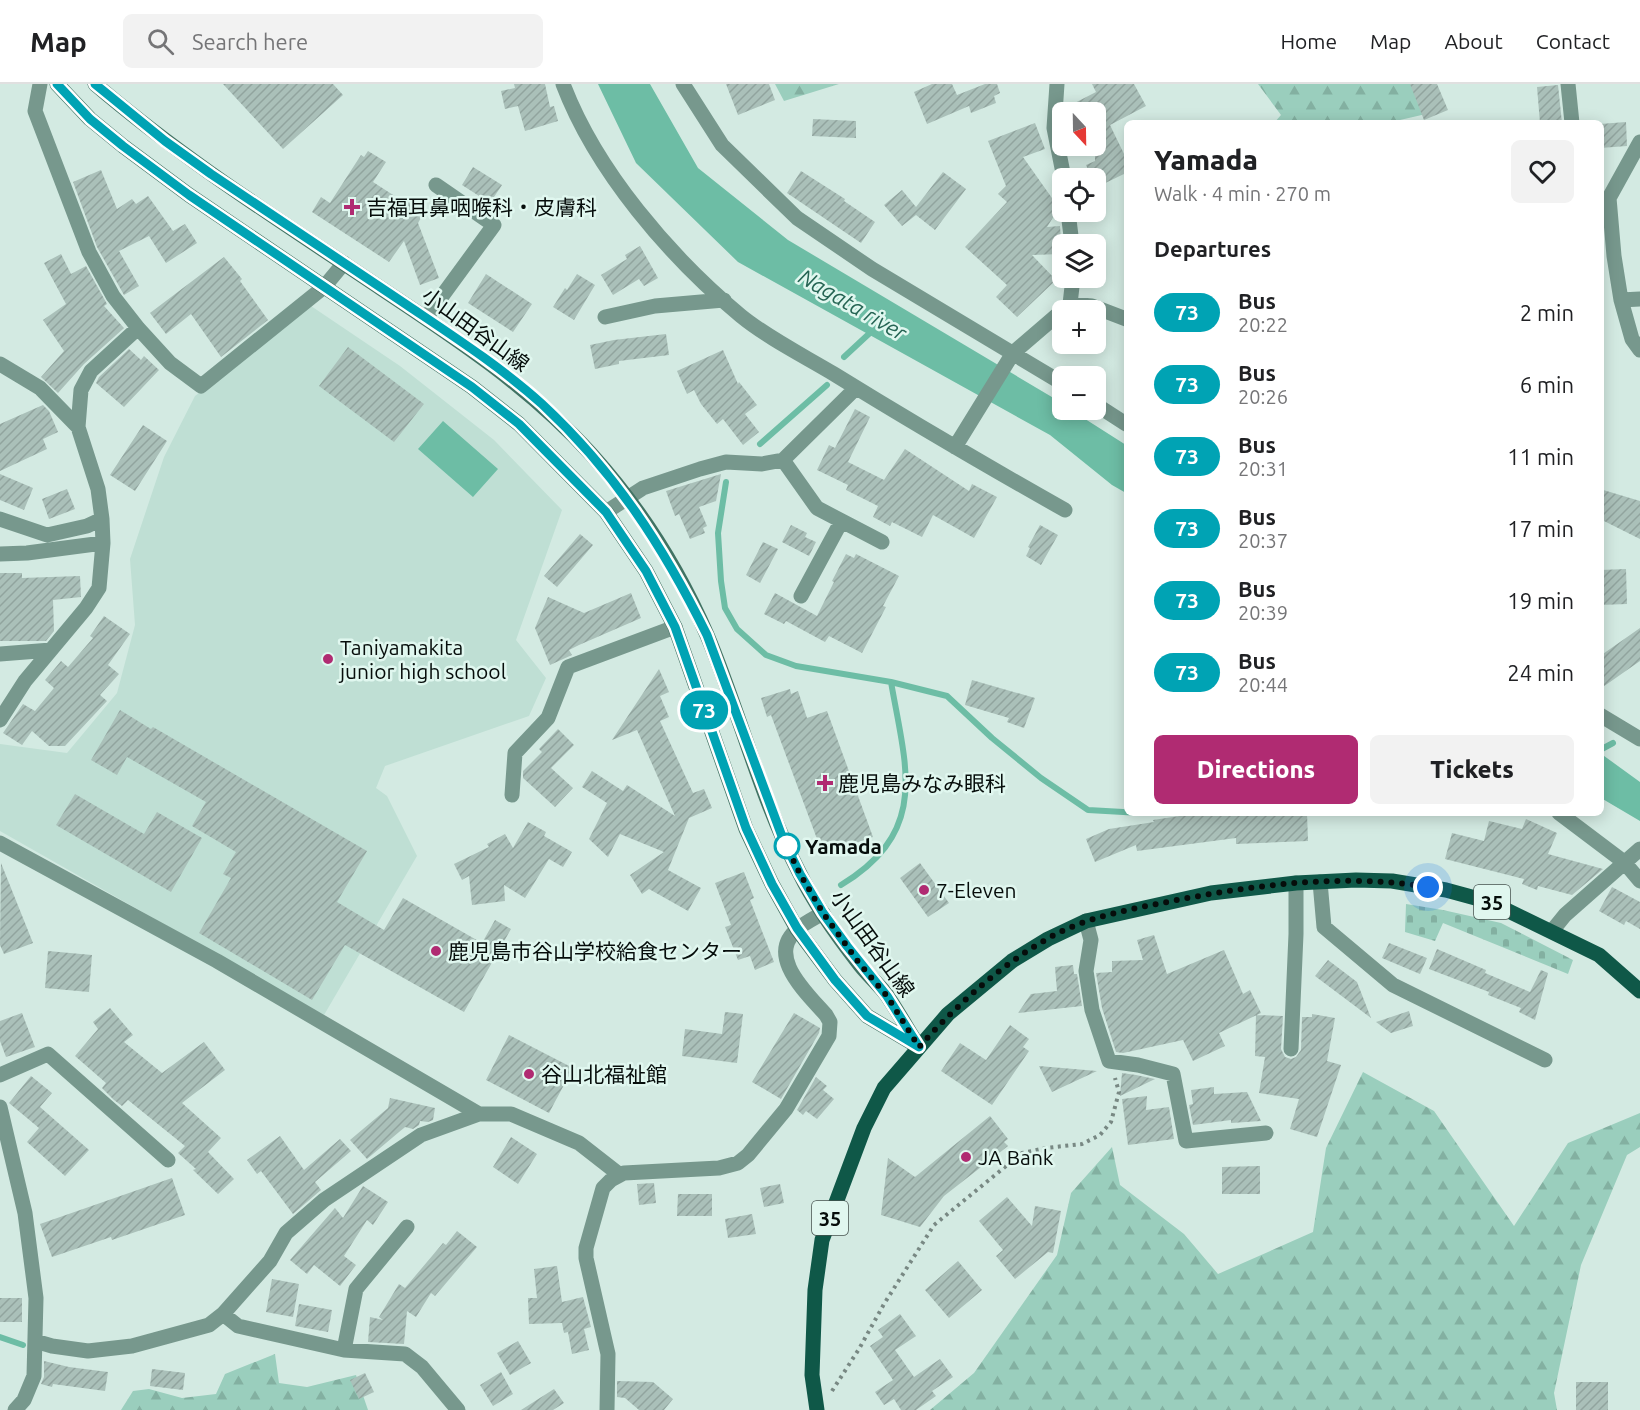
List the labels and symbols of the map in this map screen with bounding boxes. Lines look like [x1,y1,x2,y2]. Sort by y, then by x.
north arrow [1052,102,1106,156]
place label: 吉福耳鼻咽喉科・皮膚科 [366,195,597,219]
marker: 吉福耳鼻咽喉科・皮膚科 [343,198,361,216]
water label: Nagata river [795,263,912,345]
street label: 小山田谷山線 [418,282,534,376]
place label: Taniyamakita junior high school [338,635,506,683]
marker: Taniyamakita junior high school [321,652,335,666]
line badge: 73 [677,690,731,730]
place label: 鹿児島みなみ眼科 [838,771,1006,795]
marker: 鹿児島みなみ眼科 [816,774,834,792]
marker: Yamada [774,833,800,859]
place label: Yamada [805,834,882,858]
your location [1413,872,1443,902]
place label: 7-Eleven [936,878,1017,902]
marker: 7-Eleven [917,883,931,897]
street label: 小山田谷山線 [826,885,920,1001]
road number: 35 [1474,885,1510,919]
place label: 鹿児島市谷山学校給食センター [448,939,742,963]
marker: 鹿児島市谷山学校給食センター [429,944,443,958]
place label: 谷山北福祉館 [541,1062,667,1086]
marker: 谷山北福祉館 [522,1067,536,1081]
place label: JA Bank [978,1145,1054,1169]
marker: JA Bank [959,1150,973,1164]
road number: 35 [812,1201,848,1235]

